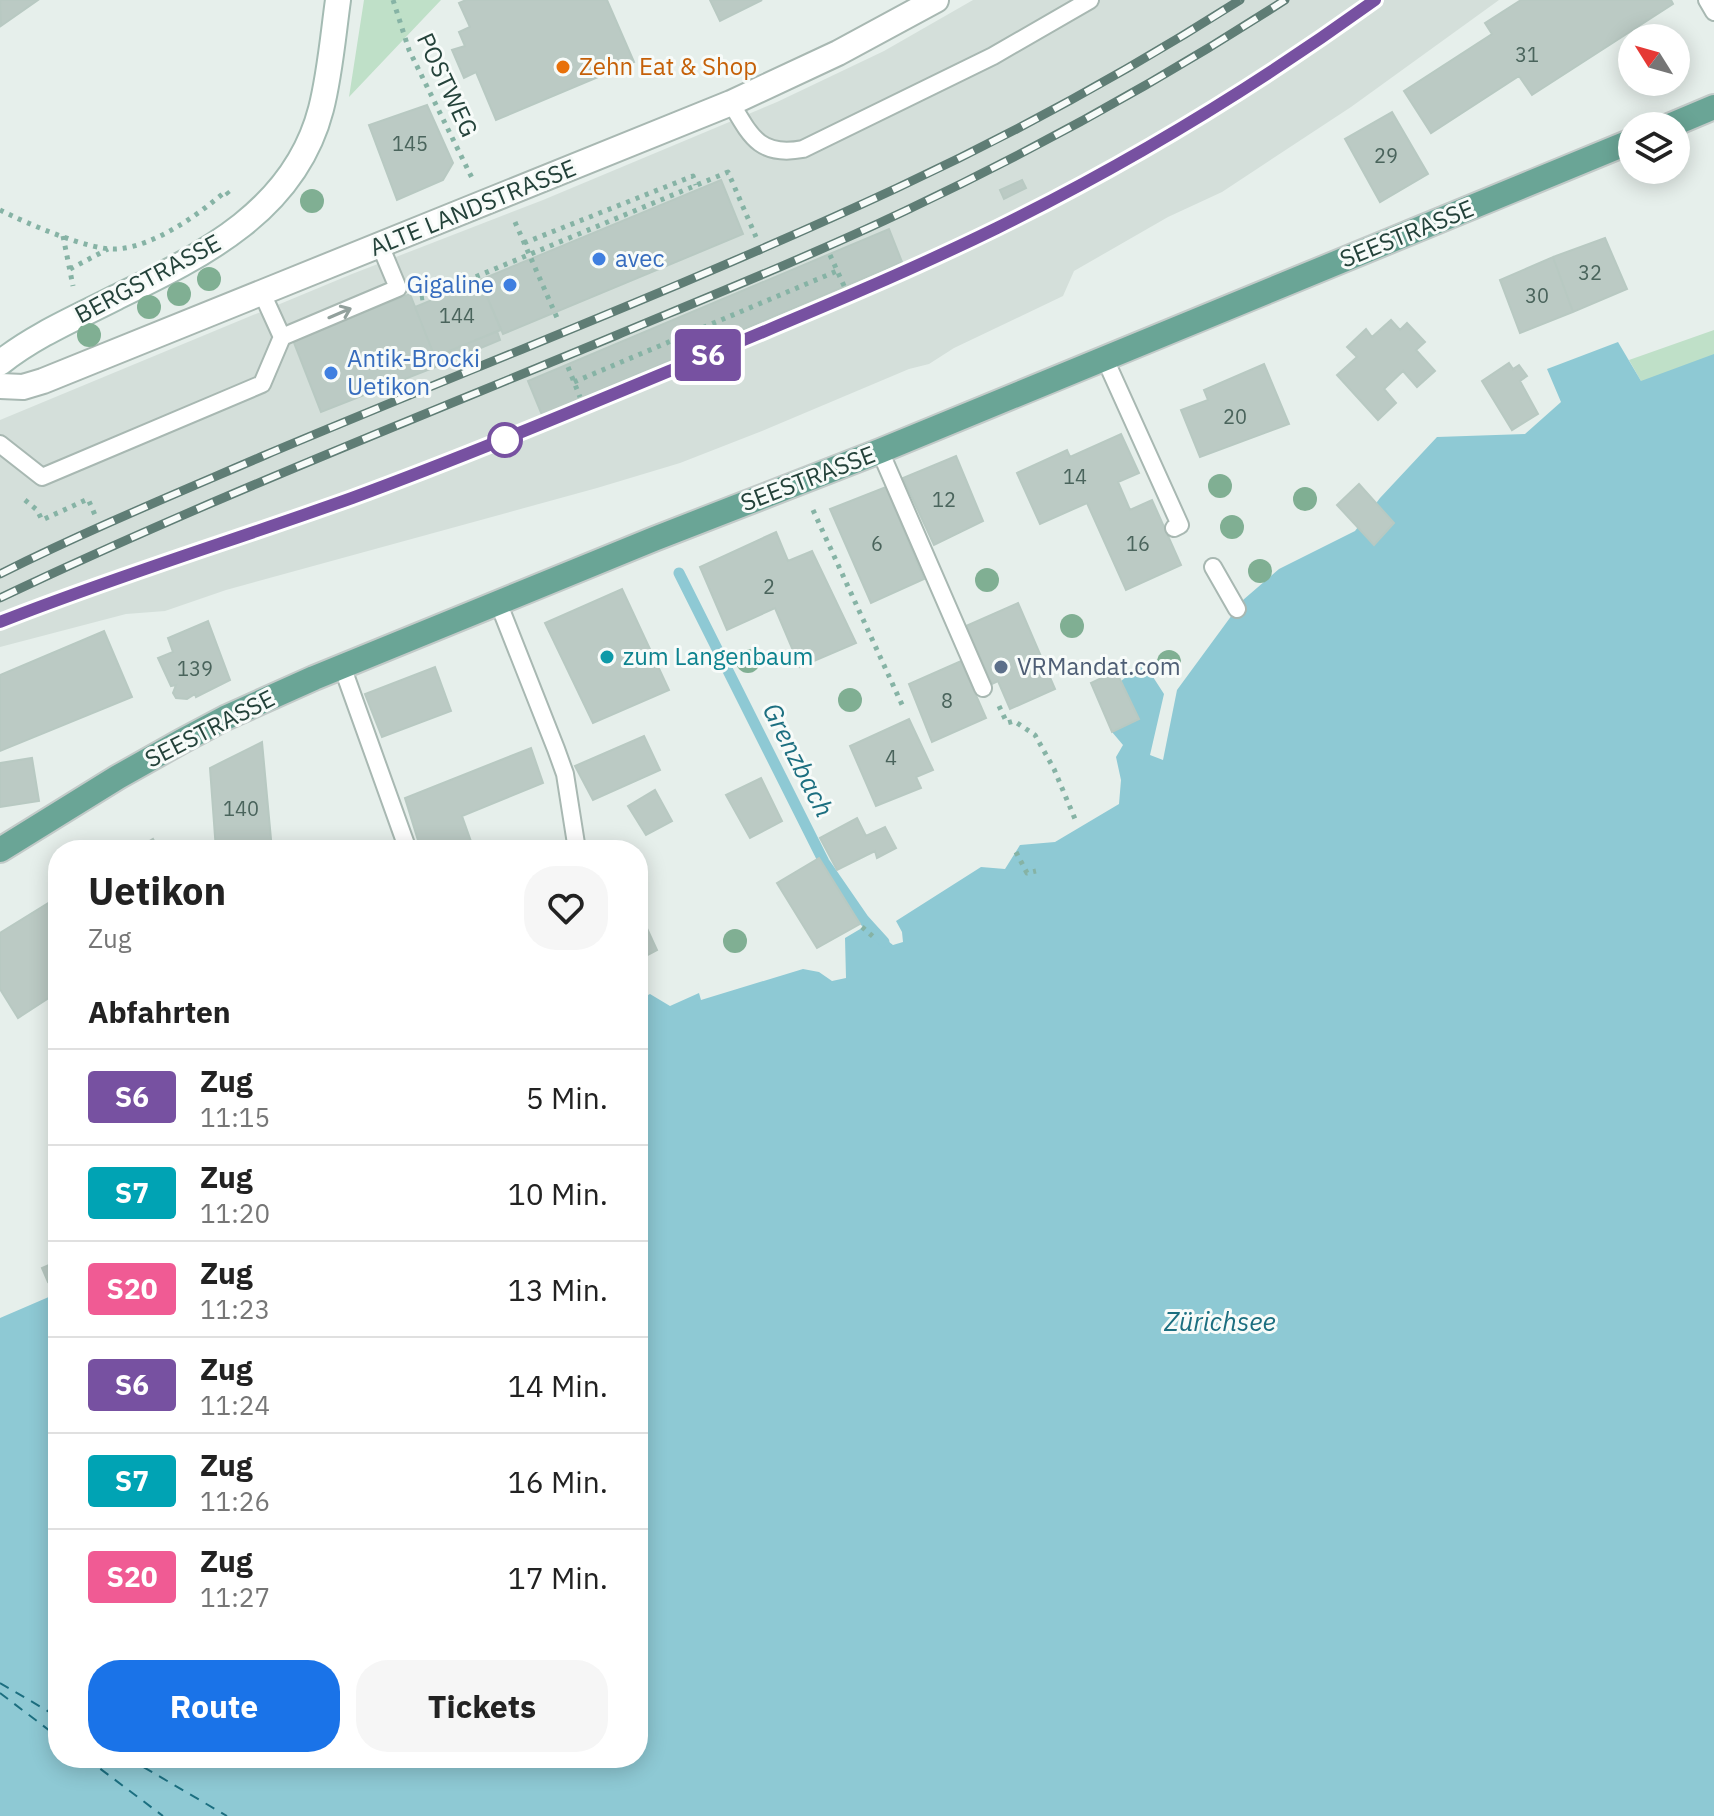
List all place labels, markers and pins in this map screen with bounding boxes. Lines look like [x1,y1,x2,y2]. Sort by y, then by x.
place label: Zehn Eat & Shop [579,50,757,82]
marker: Zehn Eat & Shop [554,58,572,76]
place label: avec [615,242,665,274]
marker: avec [590,250,608,268]
place label: Gigaline [407,268,494,300]
marker: Gigaline [501,276,519,294]
place label: Antik-Brocki Uetikon [347,342,480,402]
marker: Antik-Brocki Uetikon [322,364,340,382]
unlabelled marker [488,423,522,457]
place label: zum Langenbaum [623,640,814,672]
marker: zum Langenbaum [598,648,616,666]
place label: VRMandat.com [1017,650,1181,682]
marker: VRMandat.com [992,658,1010,676]

